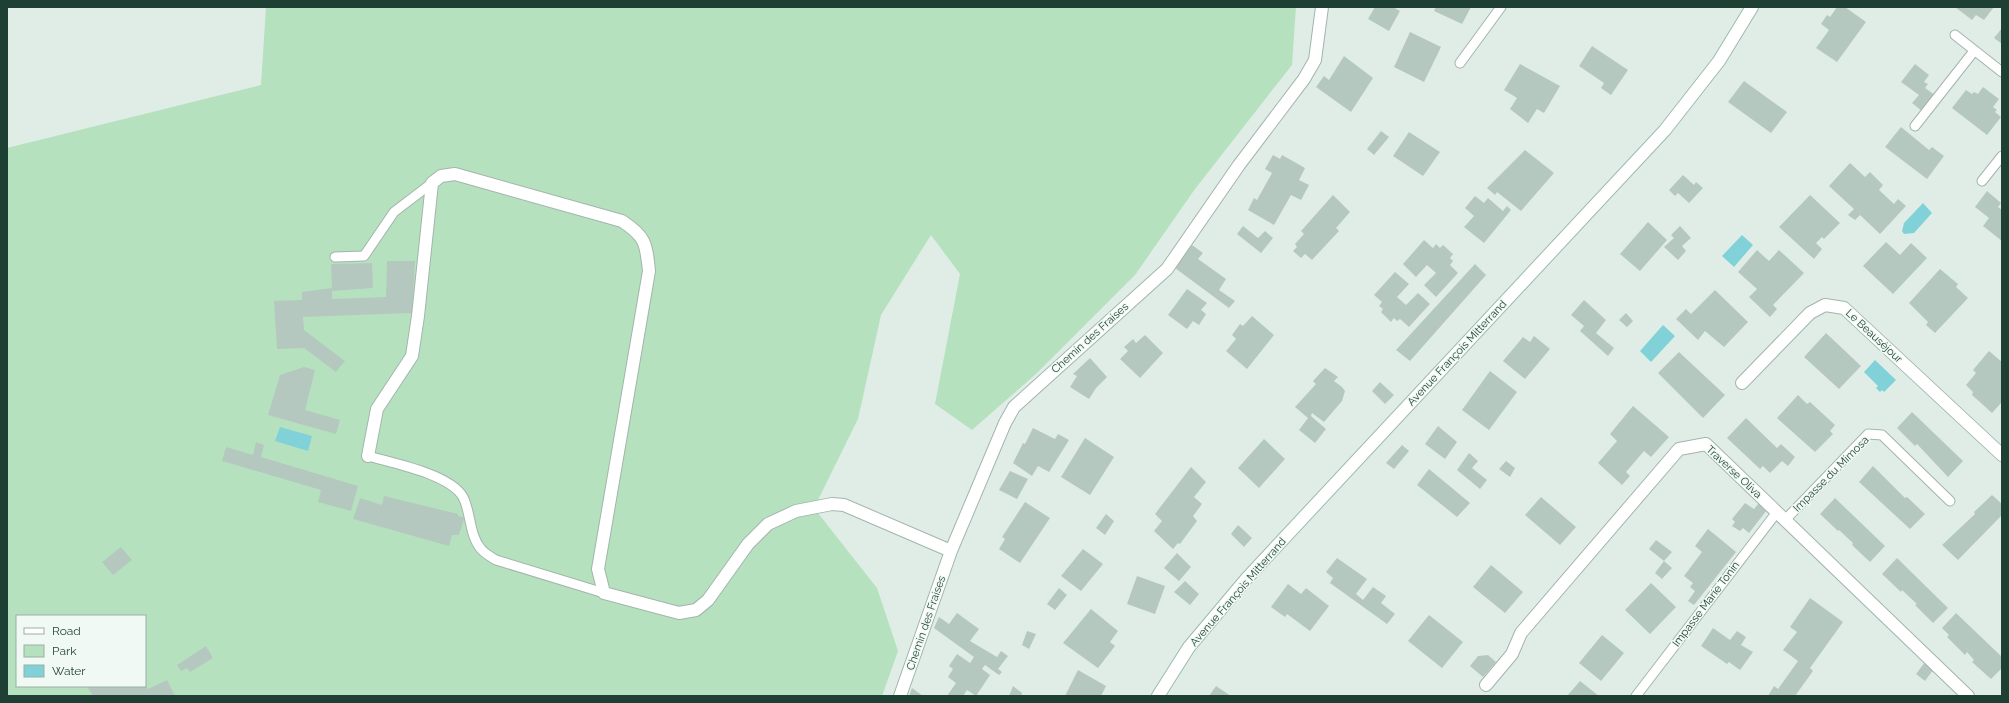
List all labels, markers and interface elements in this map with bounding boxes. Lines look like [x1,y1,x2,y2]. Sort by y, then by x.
street label: Avenue François Mitterrand [1405,297,1509,408]
street label: Chemin des Fraises [1049,300,1131,376]
street label: Le Beauséjour [1843,306,1905,366]
street label: Impasse du Mimosa [1790,433,1872,515]
street label: Traverse Oliva [1703,443,1765,501]
street label: Avenue François Mitterrand [1187,535,1289,649]
street label: Impasse Marie Tonin [1670,559,1742,649]
street label: Chemin des Fraises [904,574,948,672]
legend [16,615,146,687]
text: Road [52,624,81,638]
text: Park [52,644,77,658]
text: Water [52,664,86,678]

